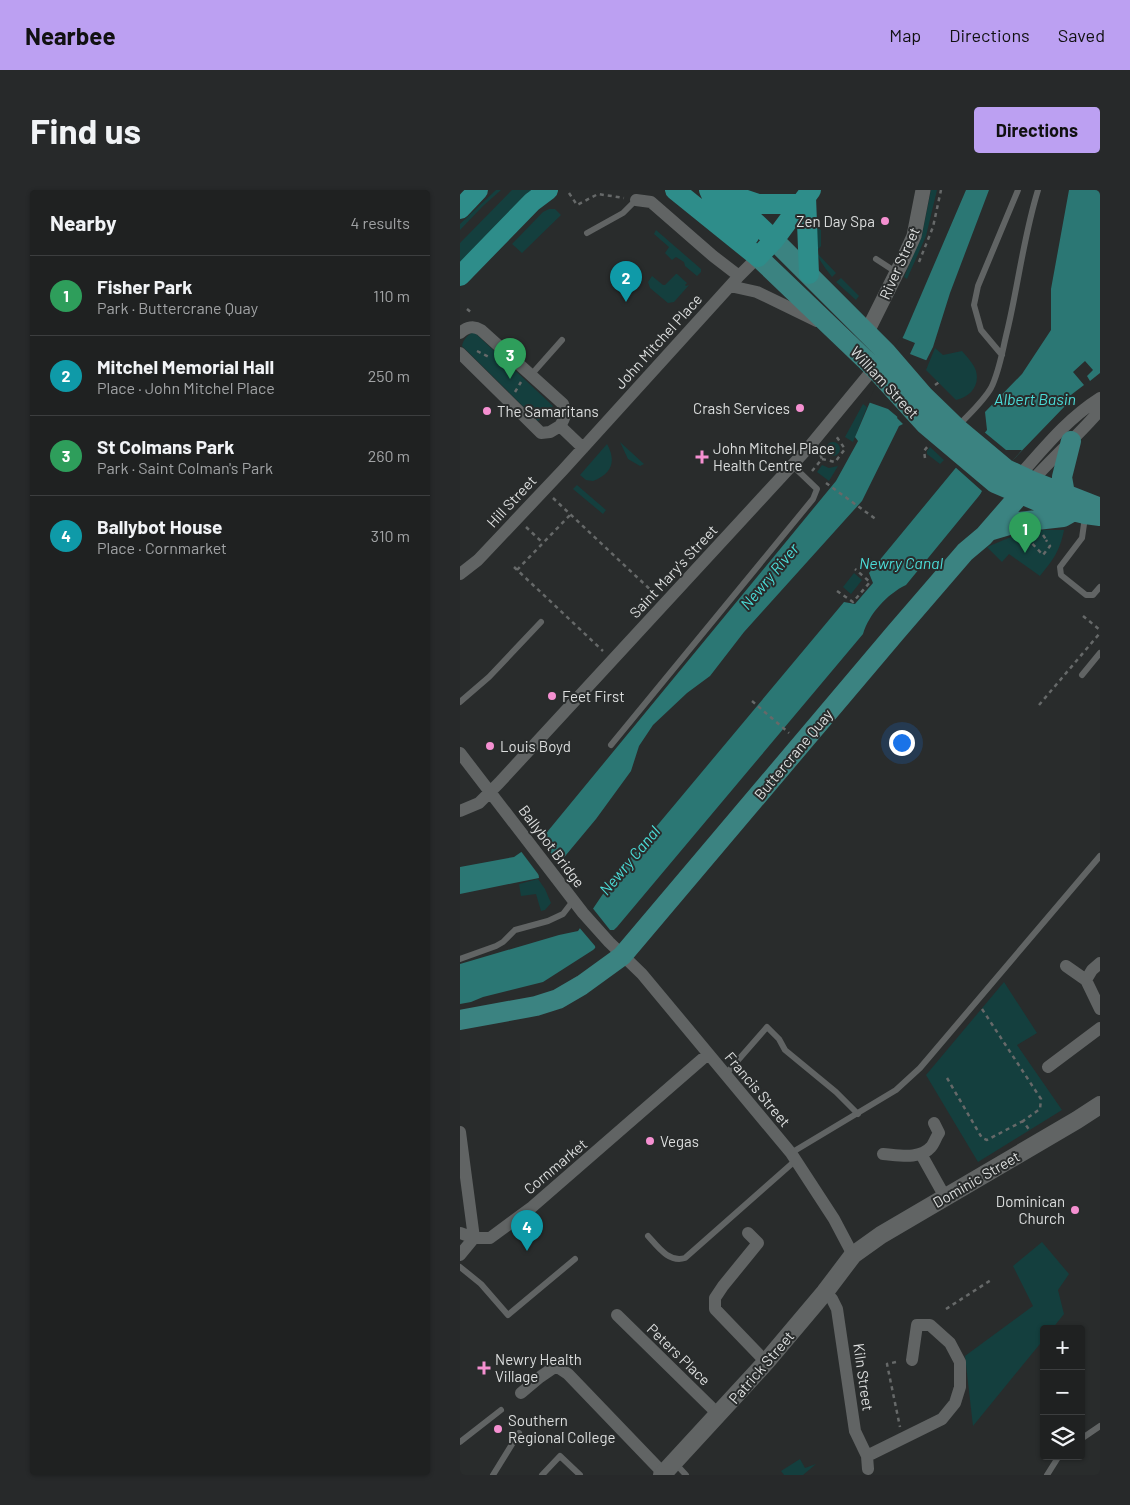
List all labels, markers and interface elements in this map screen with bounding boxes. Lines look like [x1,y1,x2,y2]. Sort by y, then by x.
text: Nearbee [25,21,116,50]
text: Map [889,24,921,46]
text: Directions [949,24,1030,46]
text: Saved [1058,24,1105,46]
button: Directions [974,107,1100,153]
text: Find us [30,109,141,151]
text: Nearby [50,210,116,235]
place label: Zen Day Spa [796,212,875,230]
text: 4 results [350,213,410,232]
marker: Zen Day Spa [879,215,891,227]
street label: River Street [875,224,923,302]
pin: 2 [610,261,642,302]
text: Fisher Park [97,275,192,298]
text: 1 [63,286,69,305]
text: 110 m [373,286,410,305]
street label: John Mitchel Place [611,290,705,392]
text: Park · Buttercrane Quay [97,298,258,317]
pin: 3 [494,338,526,379]
street label: William Street [847,342,923,422]
text: Mitchel Memorial Hall [97,355,274,378]
text: 2 [62,366,70,385]
text: 250 m [368,366,410,385]
text: Place · John Mitchel Place [97,378,275,397]
water label: Albert Basin [994,389,1076,408]
place label: Crash Services [693,399,790,417]
place label: The Samaritans [497,402,599,420]
marker: Crash Services [794,402,806,414]
marker: The Samaritans [481,405,493,417]
text: St Colmans Park [97,435,234,458]
place label: John Mitchel Place Health Centre [713,439,835,474]
text: 3 [62,446,70,465]
text: 260 m [368,446,410,465]
marker: John Mitchel Place Health Centre [695,450,709,464]
text: Park · Saint Colman's Park [97,458,273,477]
street label: Hill Street [482,471,540,531]
pin: 1 [1009,512,1041,553]
text: Ballybot House [97,515,222,538]
street label: Saint Mary's Street [625,521,721,621]
text: 4 [61,526,71,545]
text: 310 m [371,526,410,545]
text: Place · Cornmarket [97,538,227,557]
water label: Newry River [736,538,803,613]
water label: Newry Canal [859,553,944,572]
place label: Feet First [562,687,625,705]
marker: Feet First [546,690,558,702]
street label: Buttercrane Quay [750,705,836,803]
your location [889,730,915,756]
place label: Louis Boyd [500,737,571,755]
marker: Louis Boyd [484,740,496,752]
street label: Ballybot Bridge [515,801,589,891]
water label: Newry Canal [595,821,664,898]
street label: Francis Street [721,1048,795,1130]
place label: Vegas [660,1132,699,1150]
street label: Cornmarket [520,1134,590,1198]
marker: Vegas [644,1135,656,1147]
street label: Dominic Street [929,1147,1023,1211]
place label: Dominican Church [996,1192,1065,1227]
marker: Dominican Church [1069,1204,1081,1216]
pin: 4 [511,1210,543,1251]
street label: Peters Place [644,1319,714,1389]
map controls [1040,1325,1085,1460]
button: + [1040,1325,1085,1370]
street label: Patrick Street [725,1327,797,1407]
street label: Kiln Street [850,1342,878,1412]
place label: Newry Health Village [495,1350,582,1385]
marker: Newry Health Village [477,1361,491,1375]
button: − [1040,1370,1085,1415]
place label: Southern Regional College [508,1411,616,1446]
button: layers [1040,1415,1085,1460]
marker: Southern Regional College [492,1423,504,1435]

